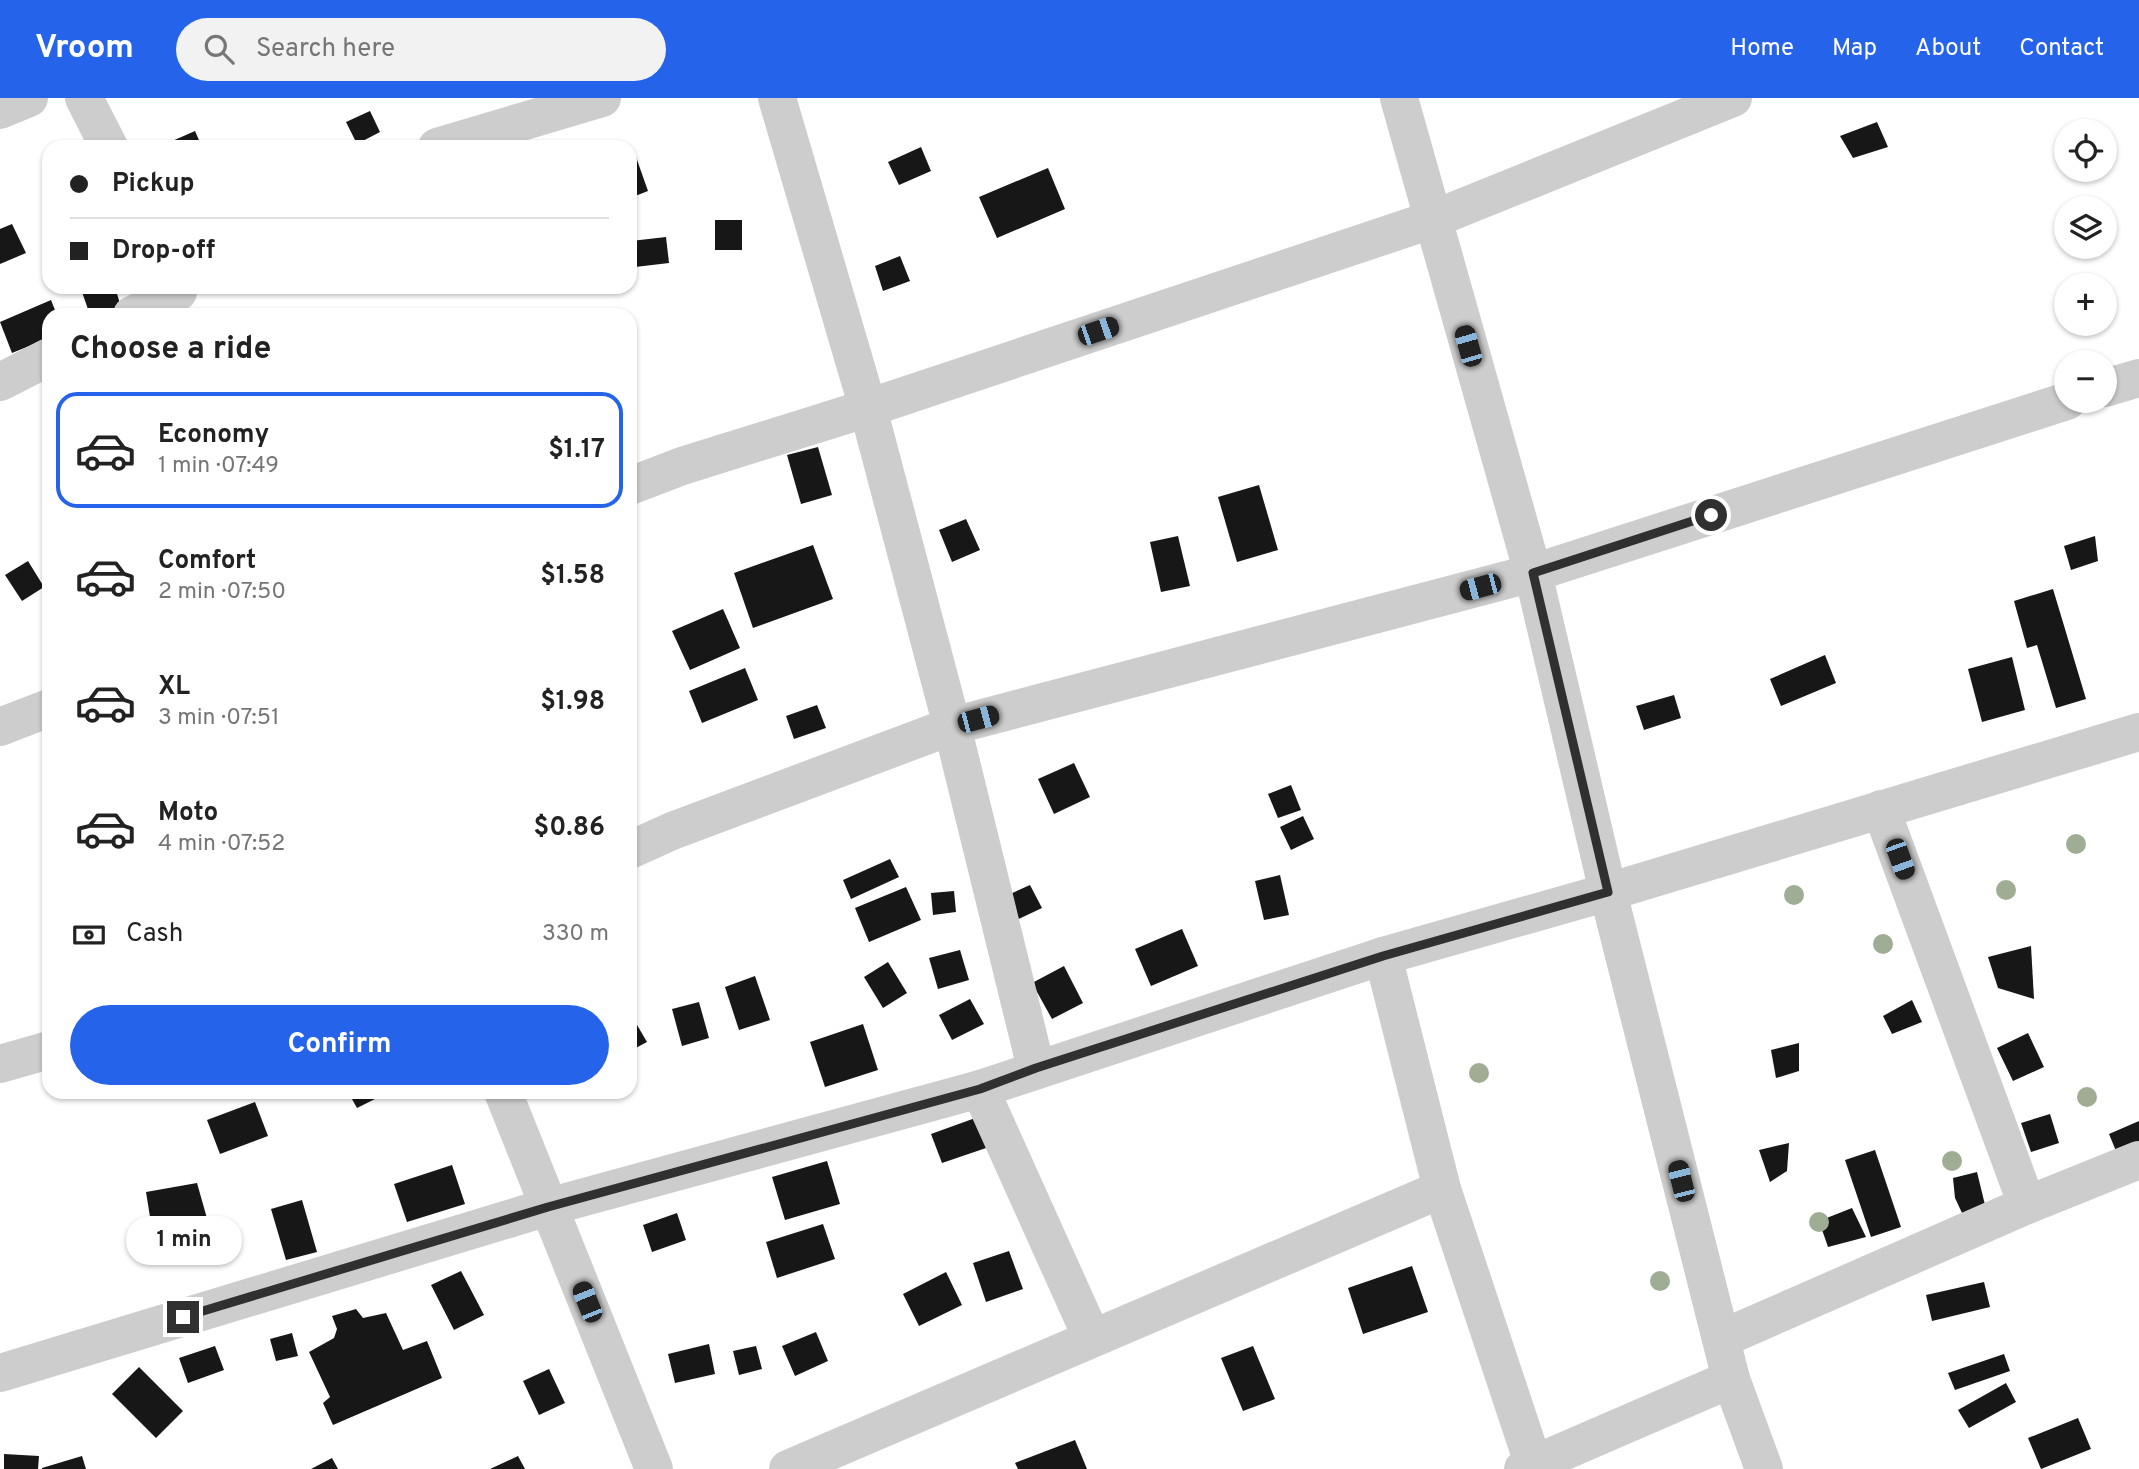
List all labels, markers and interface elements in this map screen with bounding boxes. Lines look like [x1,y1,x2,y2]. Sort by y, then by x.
search box [176,18,666,81]
text: Vroom [35,28,134,70]
icon: search [200,30,238,68]
text: Search here [256,33,395,66]
text: Home [1730,34,1794,64]
text: Map [1832,34,1877,64]
text: About [1915,34,1981,64]
text: Contact [2019,34,2104,64]
map controls [2054,119,2117,413]
button: locate [2054,119,2117,182]
text: Pickup [112,168,195,201]
button: layers [2054,196,2117,259]
text: Drop-off [112,235,215,268]
button: + [2054,273,2117,336]
car [1075,314,1122,348]
car [1453,323,1484,369]
text: Choose a ride [70,330,271,370]
button: − [2054,350,2117,413]
icon: car [74,419,137,482]
text: Economy [158,419,269,452]
text: $1.17 [548,434,605,467]
text: 1 min · 07:49 [158,452,279,481]
route start [1695,499,1727,531]
icon: car [74,545,137,608]
text: Comfort [158,545,256,578]
text: $1.58 [540,560,605,593]
car [1457,571,1504,603]
text: 2 min · 07:50 [158,578,286,607]
icon: car [74,671,137,734]
text: XL [158,671,190,704]
text: $1.98 [540,686,605,719]
car [955,703,1002,735]
text: 3 min · 07:51 [158,704,280,733]
icon: car [74,797,137,860]
text: Moto [158,797,218,830]
text: $0.86 [534,812,605,845]
text: 4 min · 07:52 [158,830,285,859]
car [1883,836,1918,882]
icon: cash [70,916,108,954]
text: Cash [126,918,183,951]
text: 330 m [542,920,609,949]
button: Confirm [70,1005,609,1085]
car [1666,1158,1697,1204]
callout: 1 min [125,1216,241,1264]
text: 1 min [156,1226,212,1255]
car [570,1279,605,1325]
route end [167,1301,199,1333]

